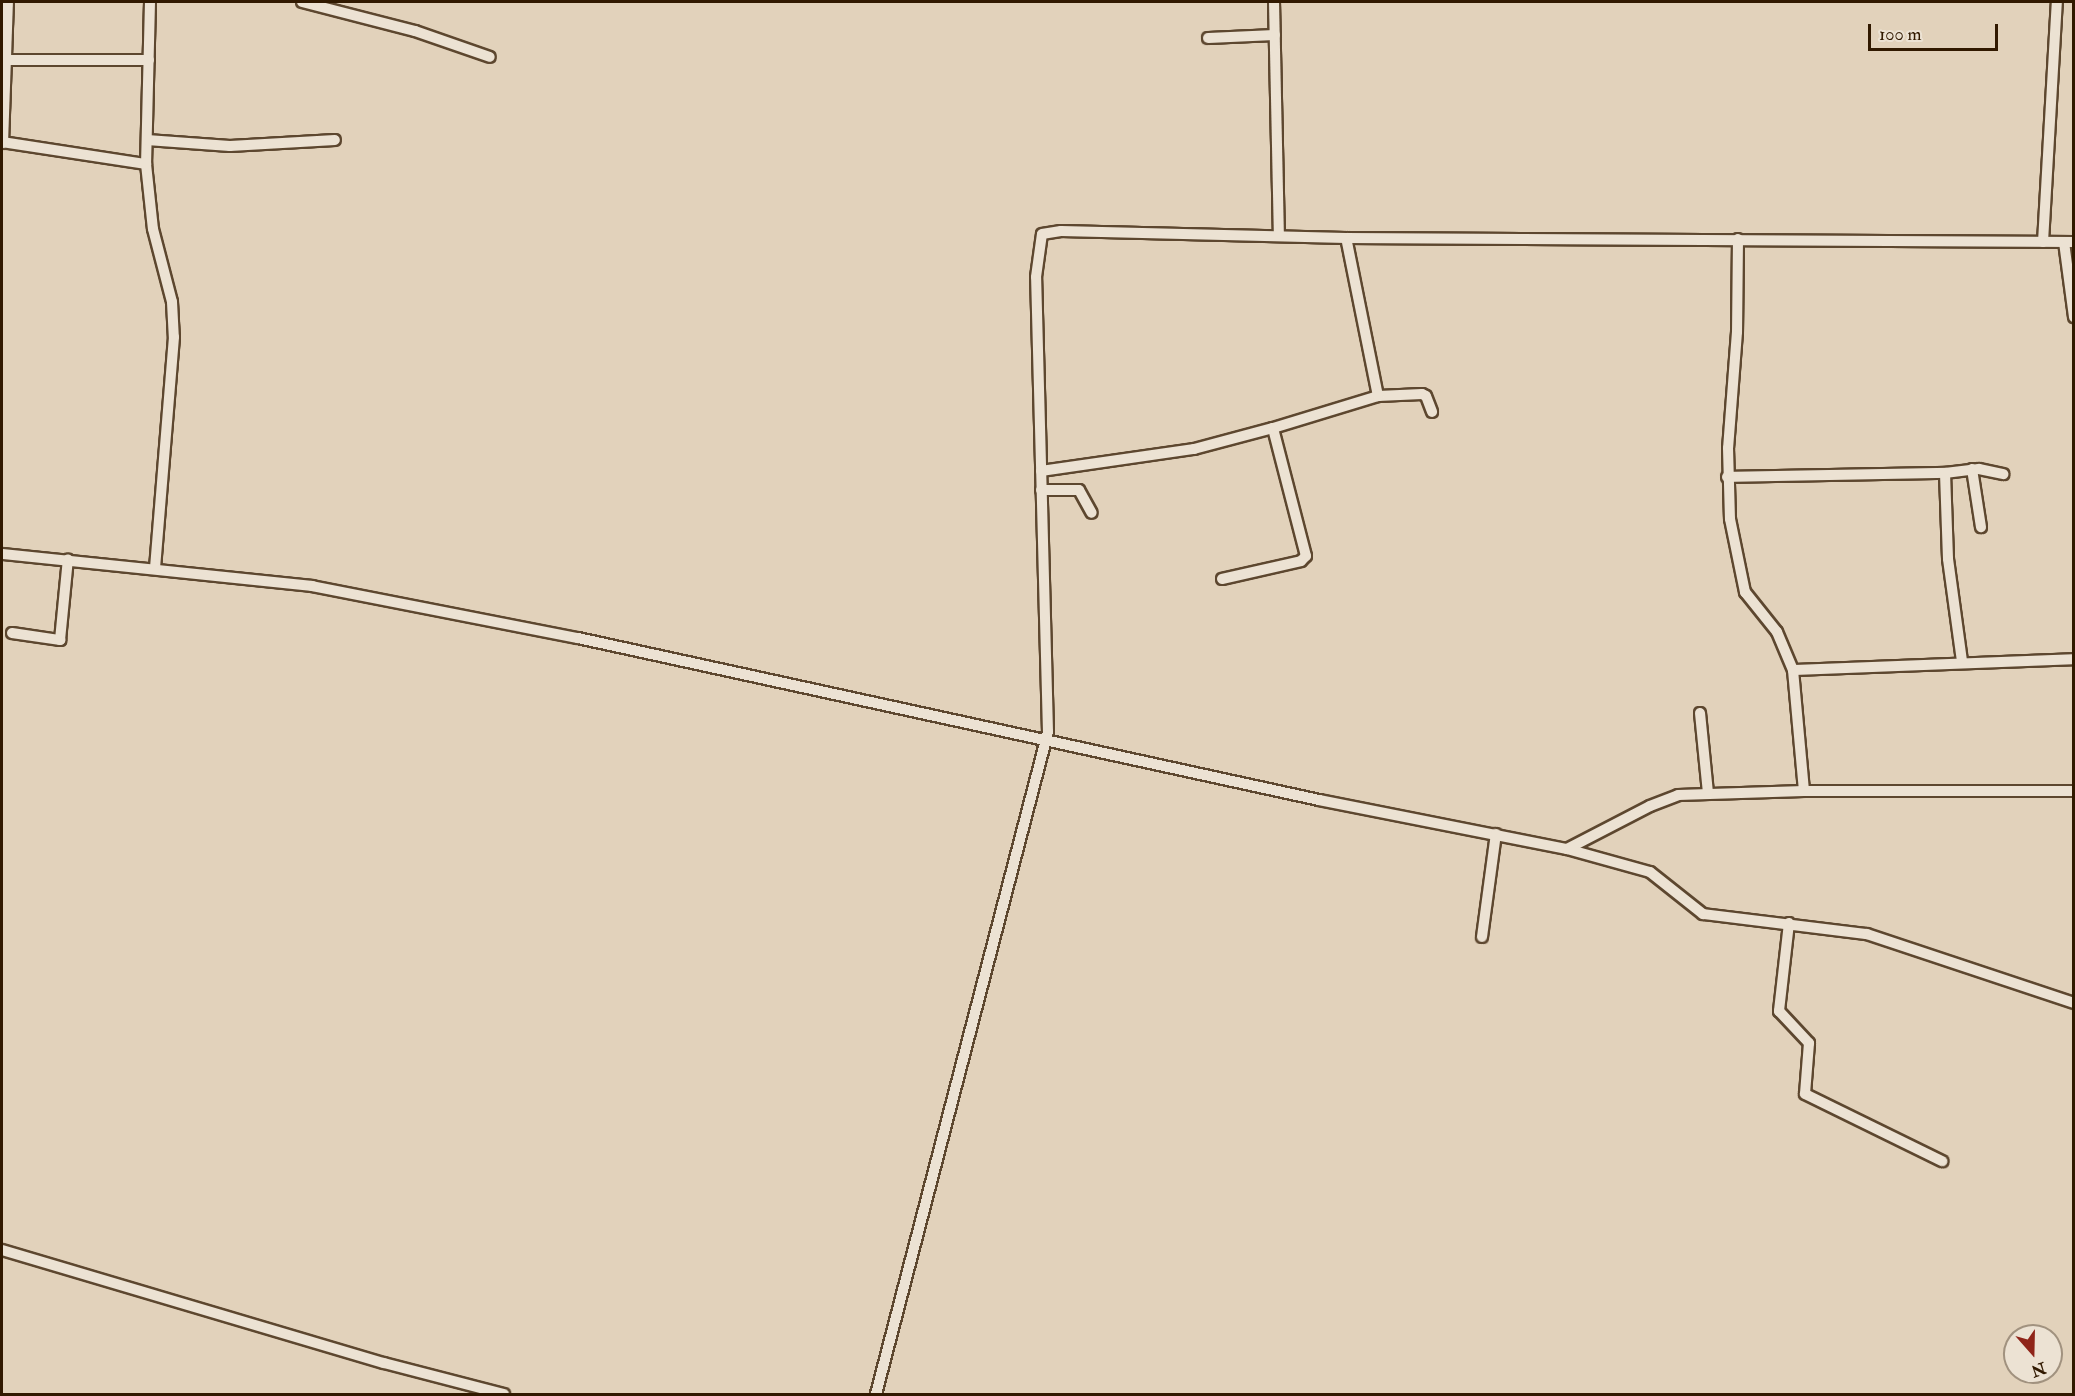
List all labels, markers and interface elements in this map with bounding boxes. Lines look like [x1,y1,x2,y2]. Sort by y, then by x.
scale bar [1871,12,2002,50]
text: 100 m [1879,23,1922,46]
north arrow [2003,1324,2063,1384]
text: N [2028,1357,2049,1381]

